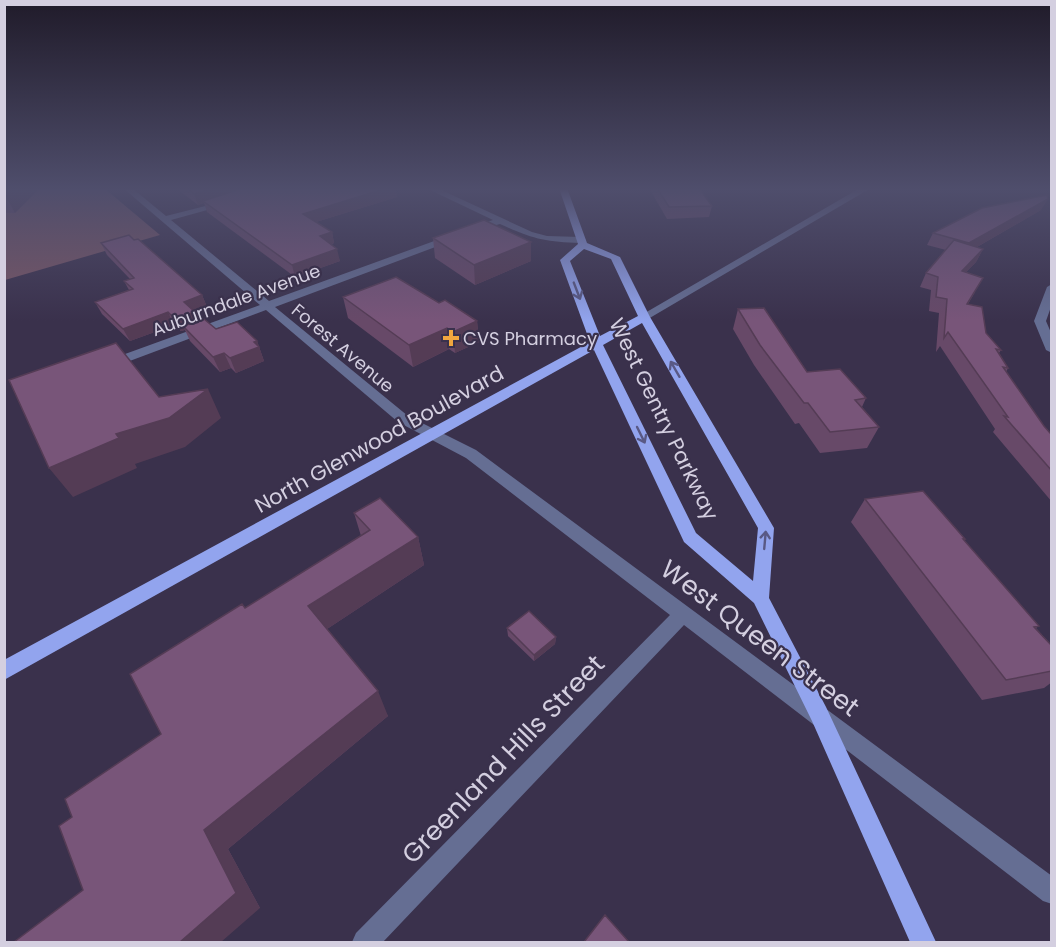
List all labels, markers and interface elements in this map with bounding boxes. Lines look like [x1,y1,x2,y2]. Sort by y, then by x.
street label: Auburndale Avenue [148,258,324,342]
one-way arrow [572,282,583,300]
street label: Forest Avenue [286,298,400,398]
street label: West Gentry Parkway [602,313,726,525]
place label: CVS Pharmacy [463,326,597,351]
marker: CVS Pharmacy [444,331,458,345]
street label: North Glenwood Boulevard [249,358,509,520]
one-way arrow [668,361,680,378]
one-way arrow [635,425,647,443]
one-way arrow [760,530,771,550]
street label: West Queen Street [653,551,867,725]
street label: Greenland Hills Street [394,647,612,871]

